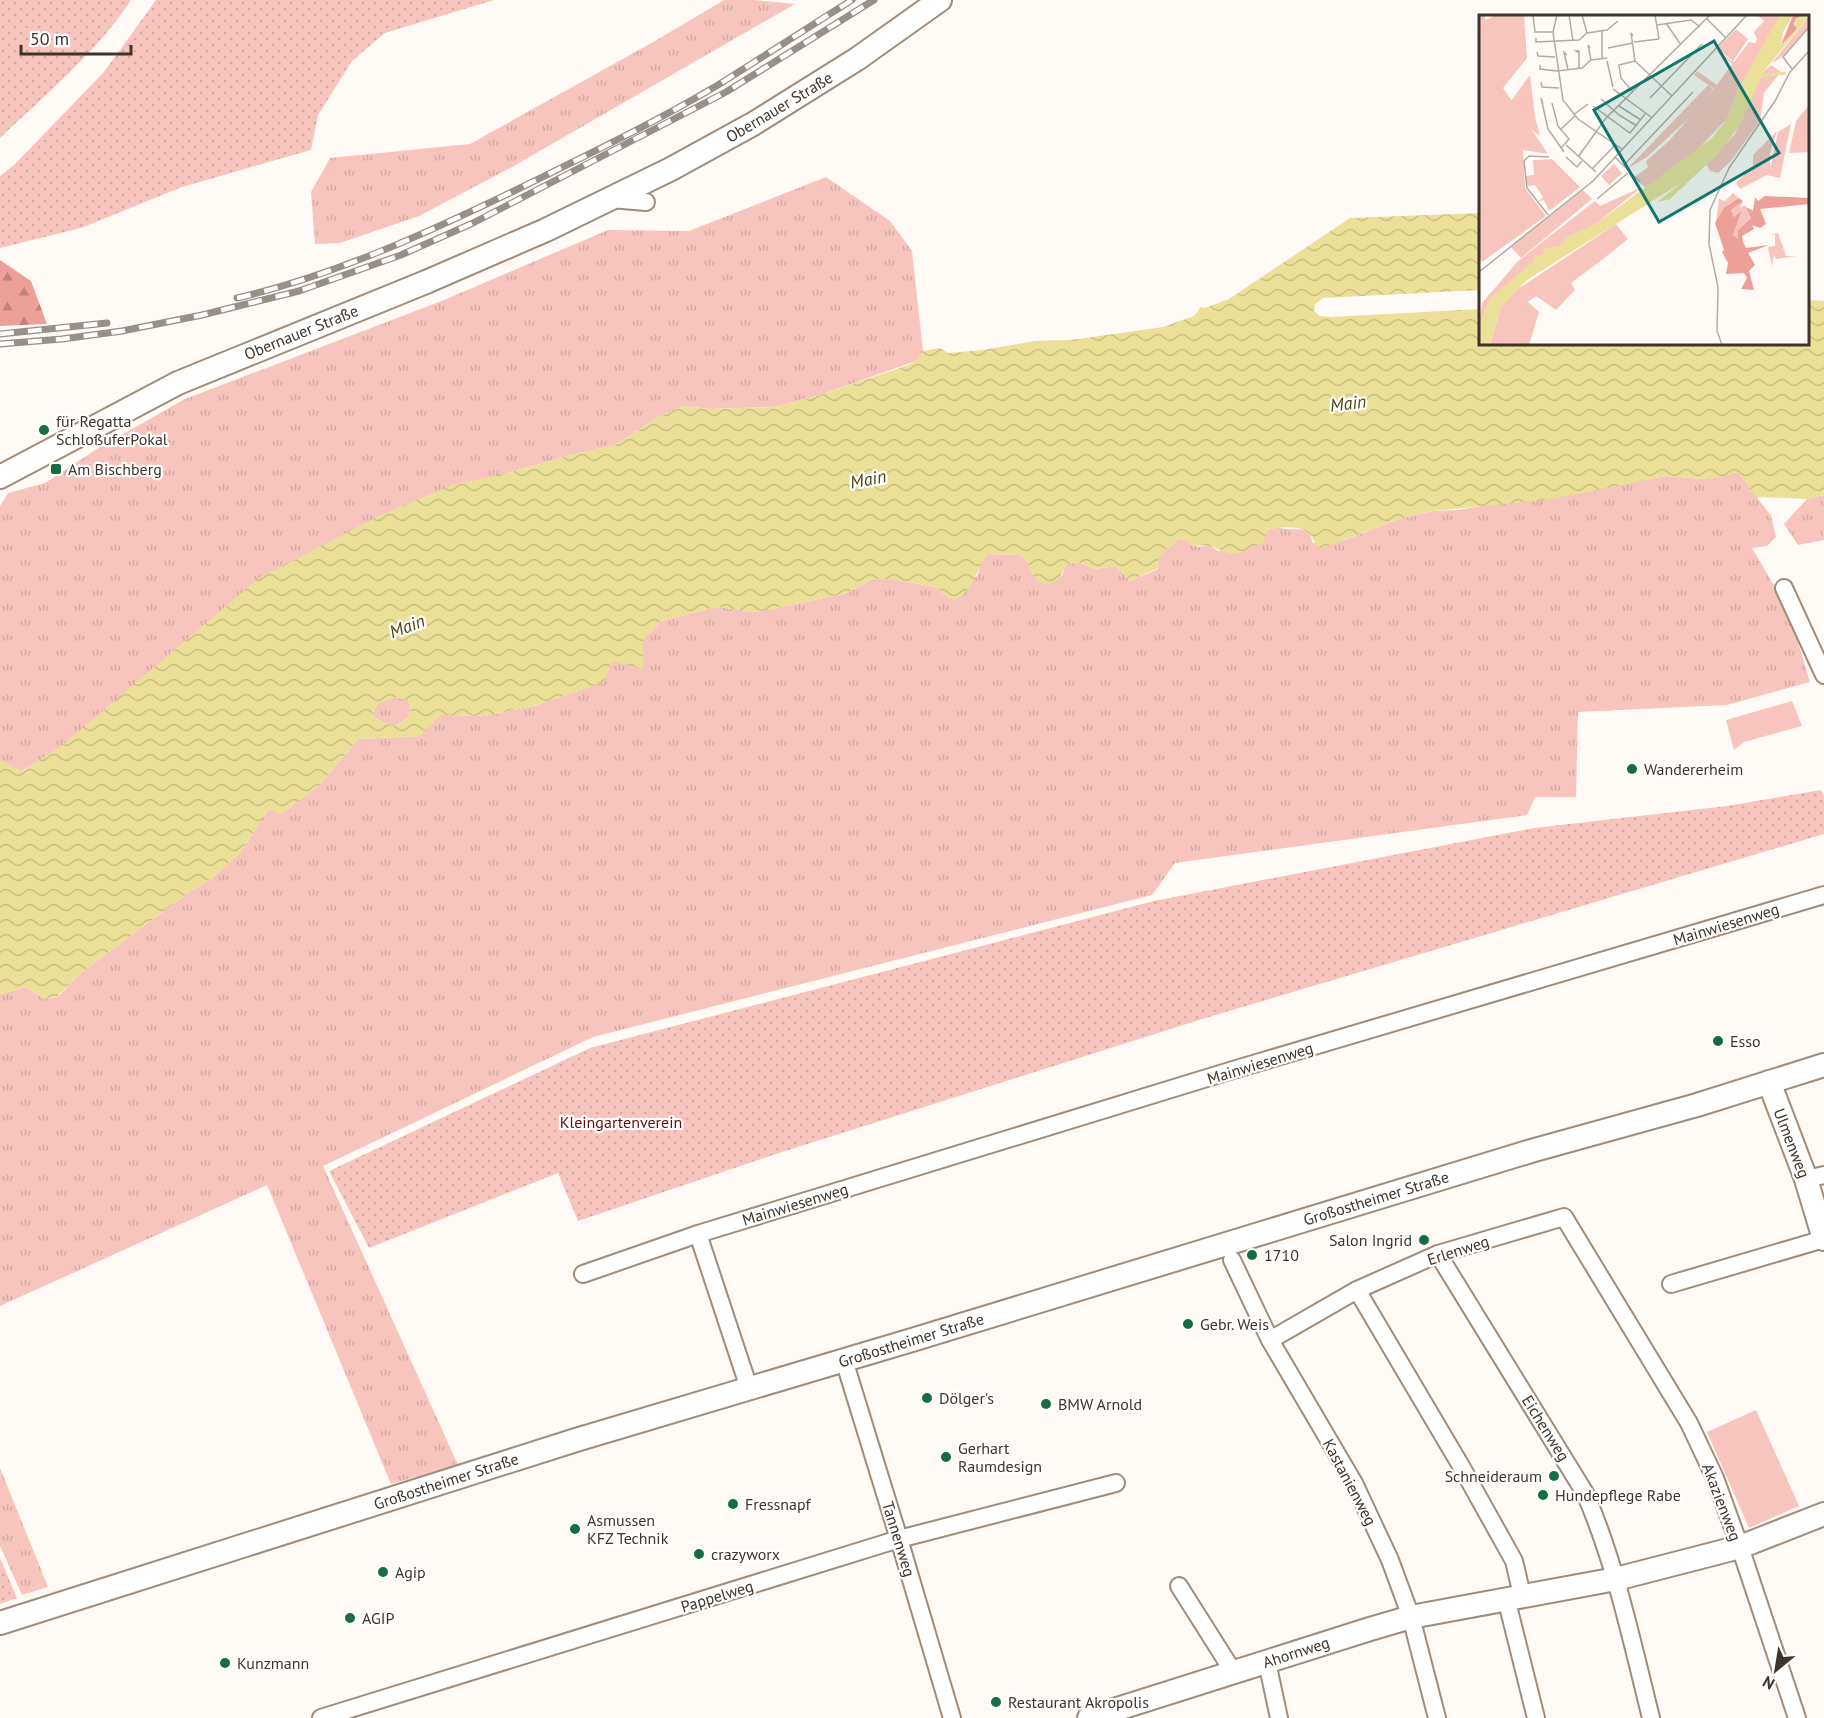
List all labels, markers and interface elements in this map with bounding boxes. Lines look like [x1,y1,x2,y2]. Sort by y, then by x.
inset map [1479,15,1809,345]
scale bar [21,18,130,56]
text: 50 m [30,27,69,50]
street label: Obernauer Straße [722,67,836,147]
street label: Obernauer Straße [241,300,361,364]
water label: Main [1329,389,1367,417]
place label: für Regatta SchloßuferPokal [56,411,168,449]
marker: für Regatta SchloßuferPokal [37,423,51,437]
place label: Am Bischberg [68,459,162,479]
marker: Am Bischberg [49,462,63,476]
water label: Main [848,464,888,494]
water label: Main [386,609,428,643]
place label: Wandererheim [1644,759,1743,779]
marker: Wandererheim [1625,762,1639,776]
street label: Mainwiesenweg [1671,898,1781,950]
place label: Esso [1730,1031,1761,1051]
marker: Esso [1711,1034,1725,1048]
street label: Mainwiesenweg [1205,1037,1315,1089]
street label: Ulmenweg [1770,1105,1814,1181]
park label: Kleingartenverein [560,1112,682,1132]
street label: Großostheimer Straße [1301,1166,1451,1230]
street label: Mainwiesenweg [740,1178,850,1230]
place label: Salon Ingrid [1329,1230,1412,1250]
street label: Erlenweg [1425,1231,1491,1269]
marker: Salon Ingrid [1417,1233,1431,1247]
place label: 1710 [1264,1245,1299,1265]
marker: 1710 [1245,1248,1259,1262]
street label: Großostheimer Straße [836,1308,986,1372]
place label: Gebr. Weis [1200,1314,1269,1334]
marker: Gebr. Weis [1181,1317,1195,1331]
place label: Dölger's [939,1388,994,1408]
marker: Dölger's [920,1391,934,1405]
street label: Eichenweg [1518,1391,1574,1465]
place label: BMW Arnold [1058,1394,1142,1414]
marker: BMW Arnold [1039,1397,1053,1411]
street label: Kastanienweg [1319,1435,1381,1529]
place label: Gerhart Raumdesign [958,1438,1042,1476]
street label: Großostheimer Straße [371,1448,521,1514]
marker: Gerhart Raumdesign [939,1450,953,1464]
street label: Akazienweg [1698,1460,1746,1544]
place label: Schneideraum [1445,1466,1542,1486]
marker: Schneideraum [1547,1469,1561,1483]
place label: Hundepflege Rabe [1555,1485,1681,1505]
marker: Hundepflege Rabe [1536,1488,1550,1502]
place label: Fressnapf [745,1494,811,1514]
marker: Fressnapf [726,1497,740,1511]
street label: Tannenweg [878,1499,920,1579]
place label: Asmussen KFZ Technik [587,1510,669,1548]
marker: Asmussen KFZ Technik [568,1522,582,1536]
place label: crazyworx [711,1544,780,1564]
marker: crazyworx [692,1547,706,1561]
place label: Agip [395,1562,426,1582]
marker: Agip [376,1565,390,1579]
street label: Pappelweg [678,1576,756,1616]
place label: AGIP [362,1608,394,1628]
marker: AGIP [343,1611,357,1625]
street label: Ahornweg [1260,1632,1332,1672]
north arrow [1746,1640,1806,1700]
place label: Kunzmann [237,1653,309,1673]
marker: Kunzmann [218,1656,232,1670]
text: N [1759,1672,1778,1694]
place label: Restaurant Akropolis [1008,1692,1149,1712]
marker: Restaurant Akropolis [989,1695,1003,1709]

